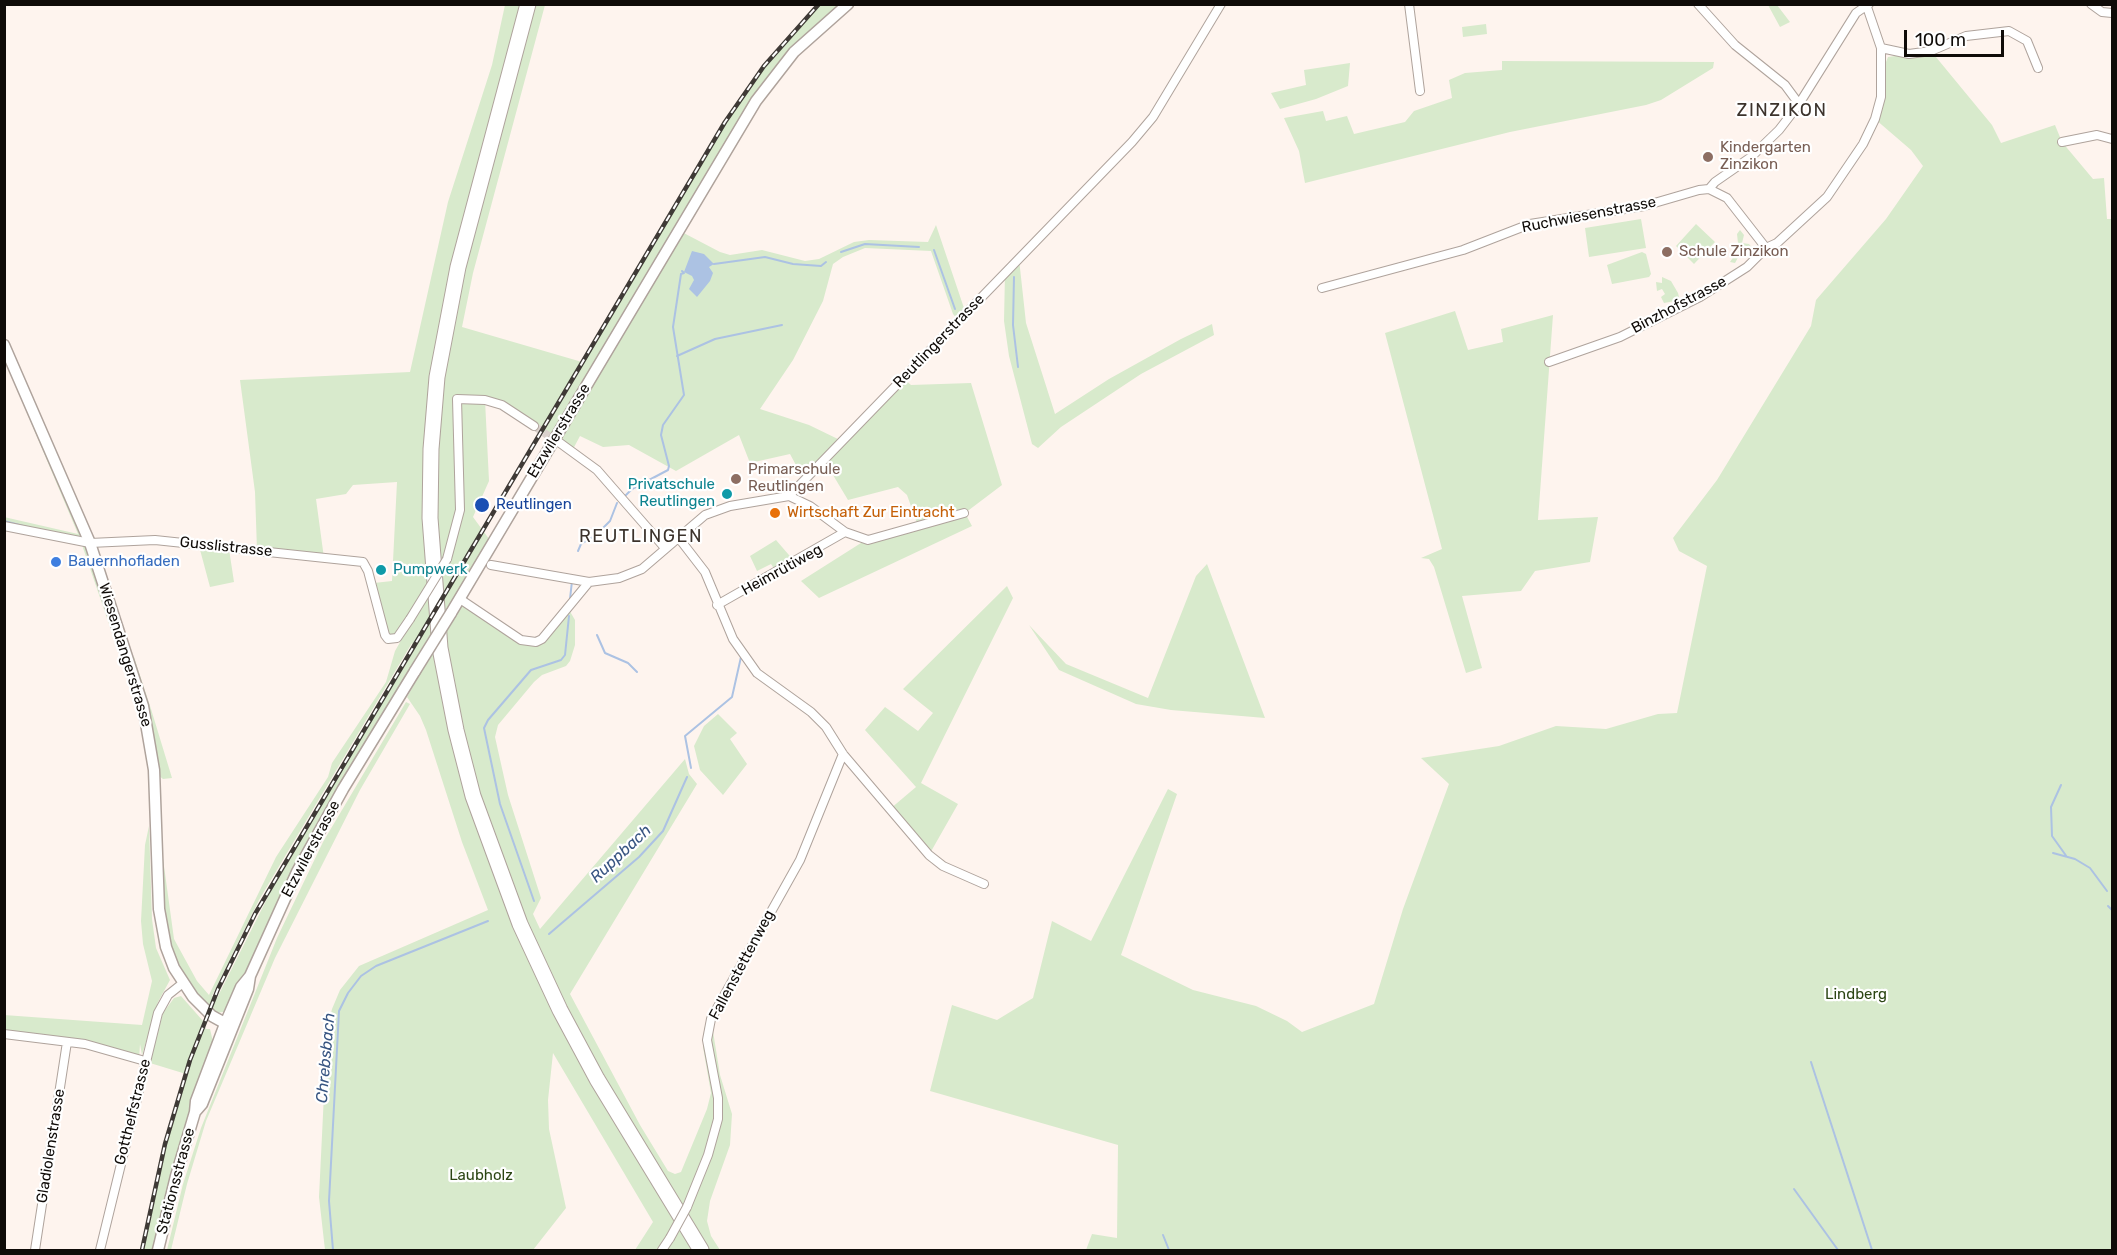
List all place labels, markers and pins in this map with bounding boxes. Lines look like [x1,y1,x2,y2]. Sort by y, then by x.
place label: Kindergarten Zinzikon [1720,139,1811,174]
marker: Kindergarten Zinzikon [1701,150,1715,164]
place label: Schule Zinzikon [1679,243,1789,261]
marker: Schule Zinzikon [1660,245,1674,259]
place label: Primarschule Reutlingen [748,461,840,496]
marker: Primarschule Reutlingen [729,472,743,486]
place label: Privatschule Reutlingen [628,476,715,511]
marker: Privatschule Reutlingen [720,487,734,501]
marker: Reutlingen [473,496,491,514]
place label: Reutlingen [496,496,572,514]
place label: Wirtschaft Zur Eintracht [787,504,955,522]
marker: Wirtschaft Zur Eintracht [768,506,782,520]
place label: Bauernhofladen [68,553,180,571]
marker: Bauernhofladen [49,555,63,569]
place label: Pumpwerk [393,561,467,579]
marker: Pumpwerk [374,563,388,577]

